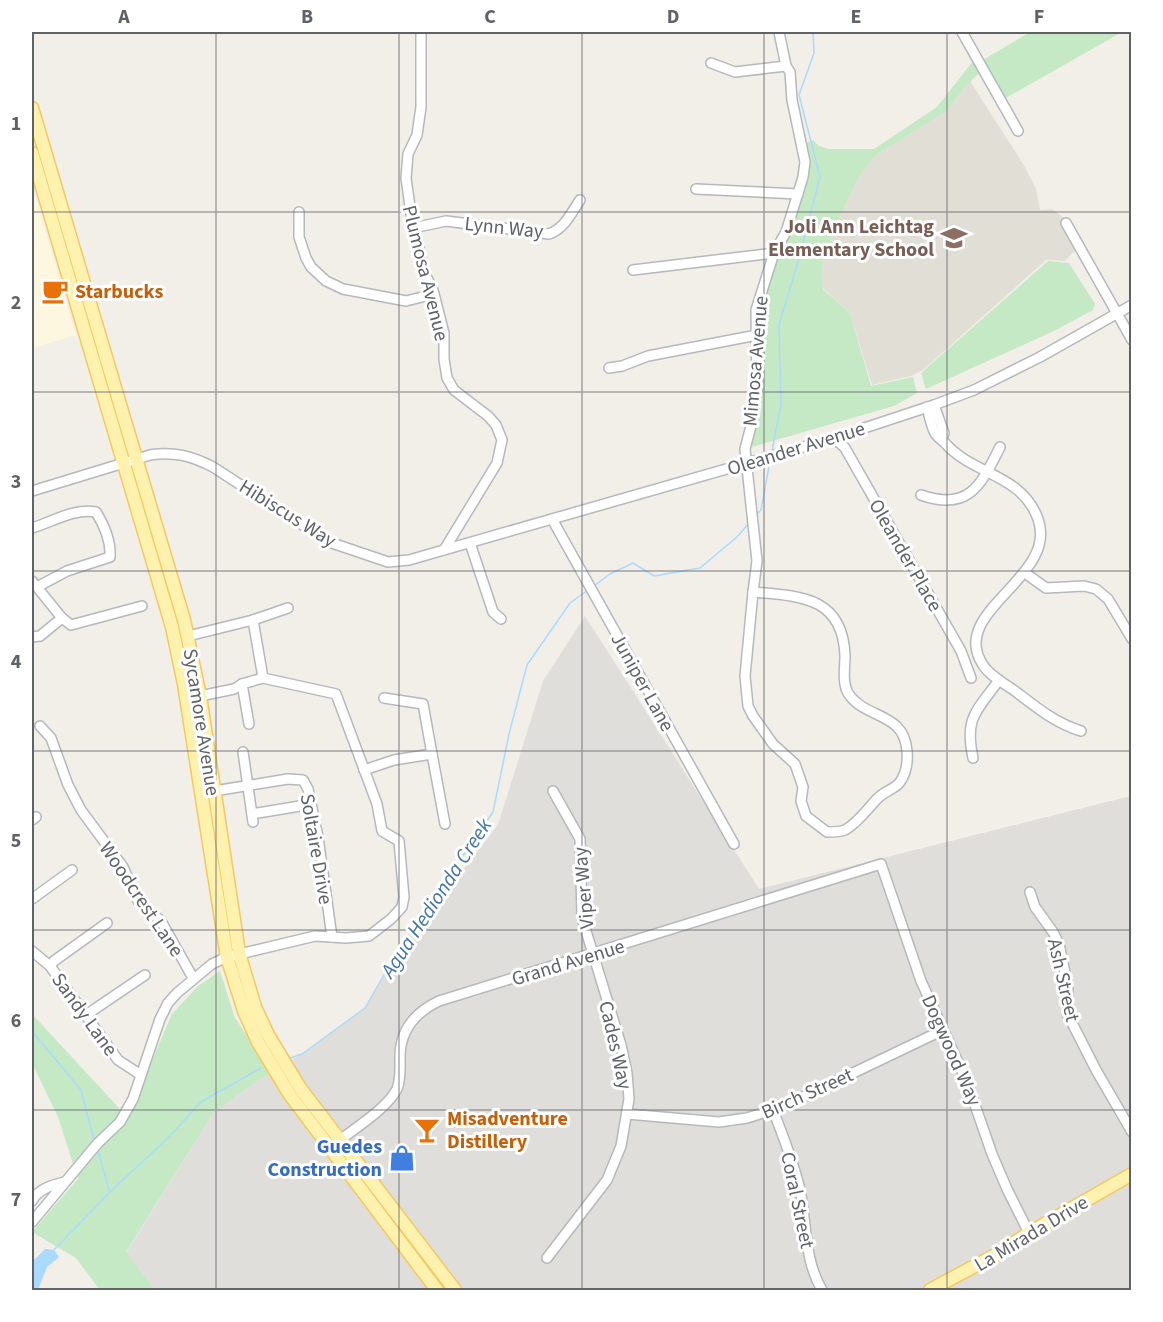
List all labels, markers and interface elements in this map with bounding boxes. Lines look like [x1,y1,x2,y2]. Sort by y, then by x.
text: A [117,3,130,31]
text: B [301,3,313,31]
text: C [484,3,496,31]
text: D [667,3,679,31]
text: E [851,3,861,31]
text: F [1034,3,1044,31]
text: 1 [11,110,21,138]
street label: Plumosa Avenue [395,203,455,344]
street label: Lynn Way [463,210,545,246]
place label: Joli Ann Leichtag Elementary School [768,213,934,264]
school or university icon: Joli Ann Leichtag Elementary School [939,223,969,253]
cafe icon: Starbucks [40,276,70,306]
place label: Starbucks [75,278,163,306]
text: 2 [11,289,21,317]
street label: Mimosa Avenue [736,295,776,428]
street label: Oleander Avenue [724,415,869,483]
text: 3 [11,468,21,496]
street label: Hibiscus Way [234,473,342,555]
street label: Oleander Place [861,494,949,617]
street label: Juniper Lane [603,628,681,737]
street label: Sycamore Avenue [176,647,226,798]
text: 4 [11,648,22,676]
street label: Soltaire Drive [293,792,340,907]
water label: Agua Hedionda Creek [372,811,499,985]
text: 5 [11,827,21,855]
street label: Woodcrest Lane [92,836,190,963]
street label: Viper Way [566,845,602,930]
street label: Grand Avenue [508,933,628,993]
street label: Ash Street [1040,936,1086,1025]
street label: Sandy Lane [44,967,124,1062]
street label: Dogwood Way [914,990,988,1111]
street label: Cades Way [591,998,639,1093]
text: 6 [11,1007,21,1035]
street label: Birch Street [757,1061,858,1127]
place label: Misadventure Distillery [447,1105,568,1156]
bar icon: Misadventure Distillery [412,1115,442,1145]
place label: Guedes Construction [268,1133,382,1184]
shop icon: Guedes Construction [387,1143,417,1173]
street label: Coral Street [773,1149,821,1251]
text: 7 [11,1186,21,1214]
street label: La Mirada Drive [969,1189,1094,1279]

